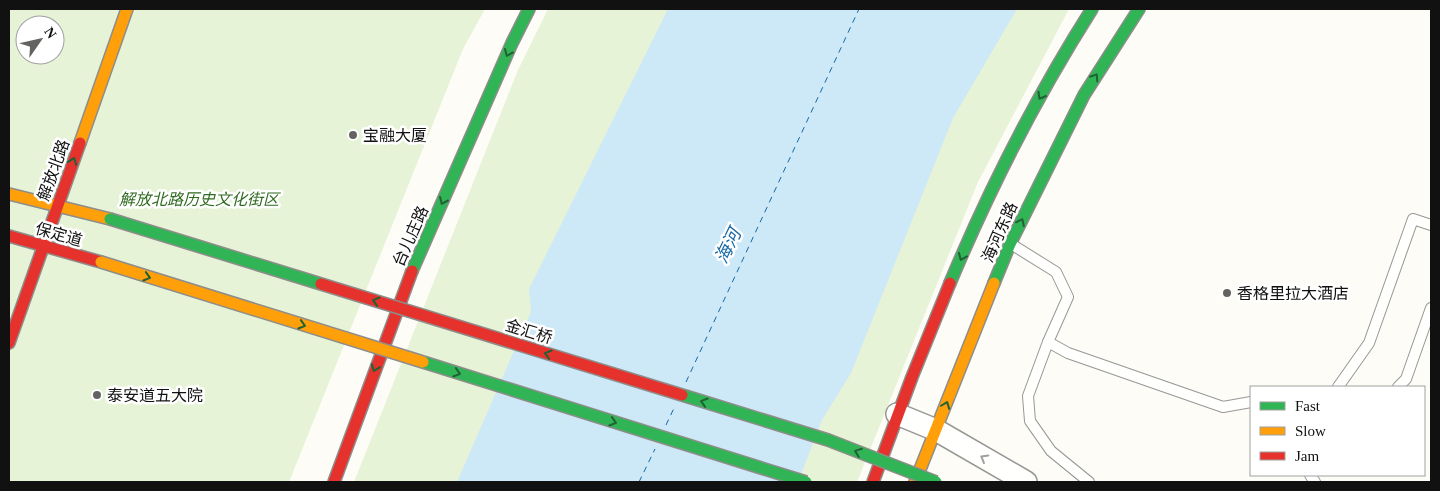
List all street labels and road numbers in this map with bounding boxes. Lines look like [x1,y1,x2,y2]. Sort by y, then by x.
street label: 解放北路 [35,137,72,203]
street label: 海河东路 [979,200,1020,265]
street label: 台儿庄路 [390,204,431,269]
street label: 保定道 [33,220,84,249]
street label: 金汇桥 [503,316,554,347]

